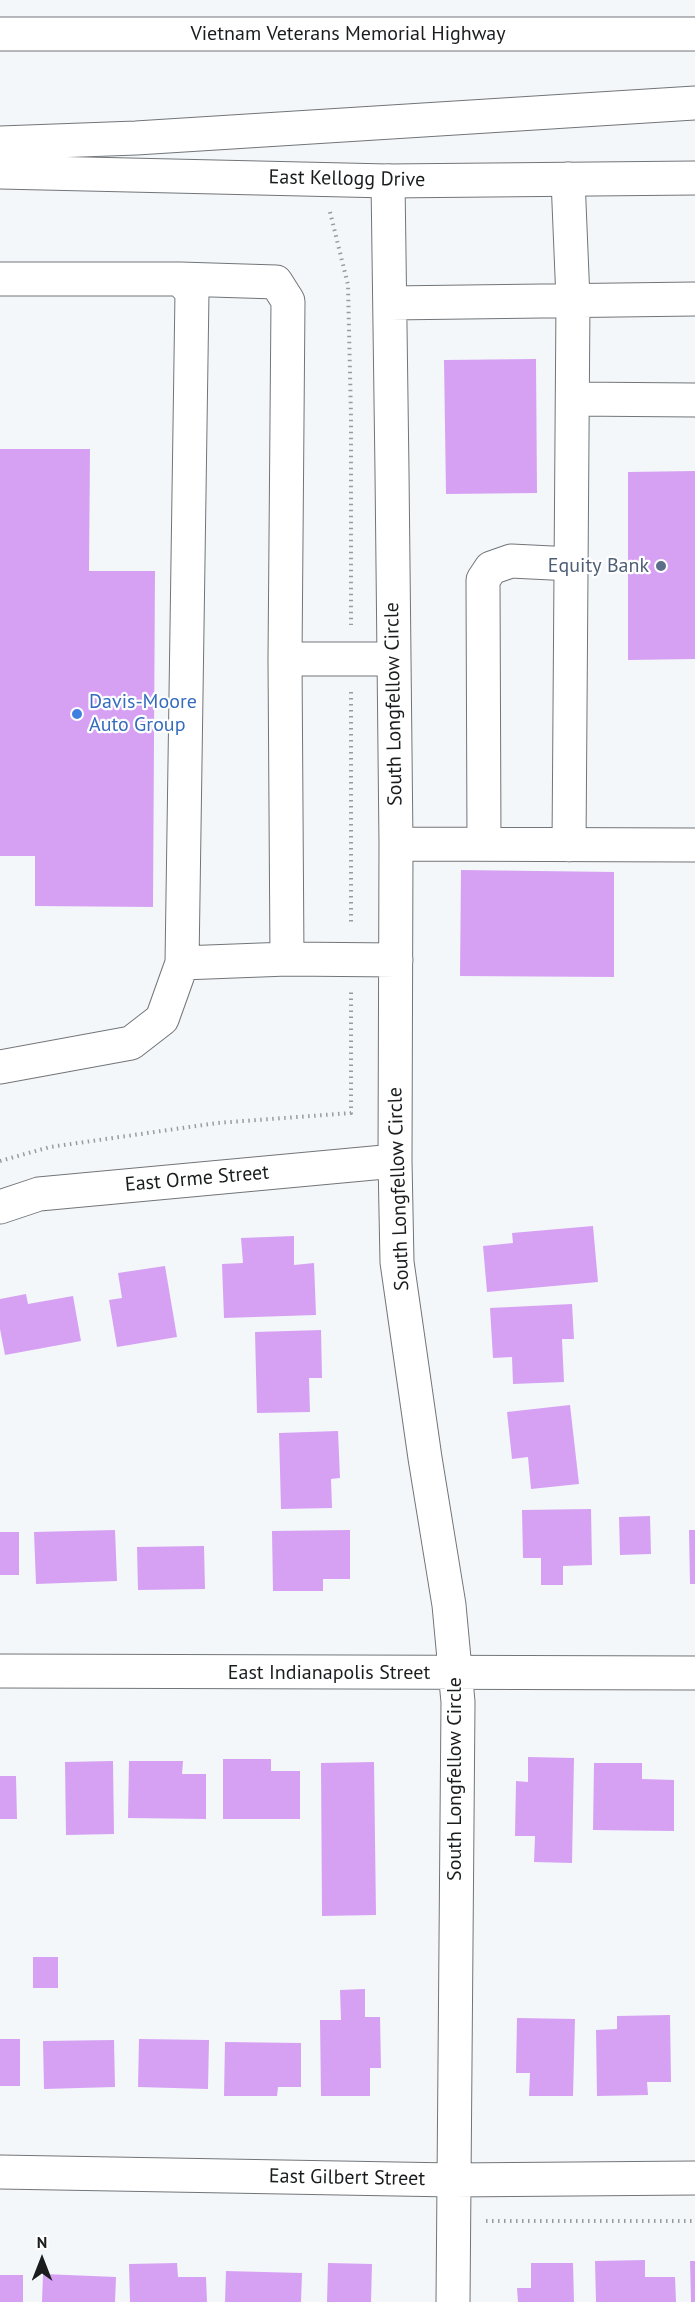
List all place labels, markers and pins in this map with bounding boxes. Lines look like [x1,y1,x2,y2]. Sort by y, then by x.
place label: Equity Bank [548,554,649,578]
marker: Equity Bank [654,559,668,573]
place label: Davis-Moore Auto Group [89,690,197,737]
marker: Davis-Moore Auto Group [70,707,84,721]

